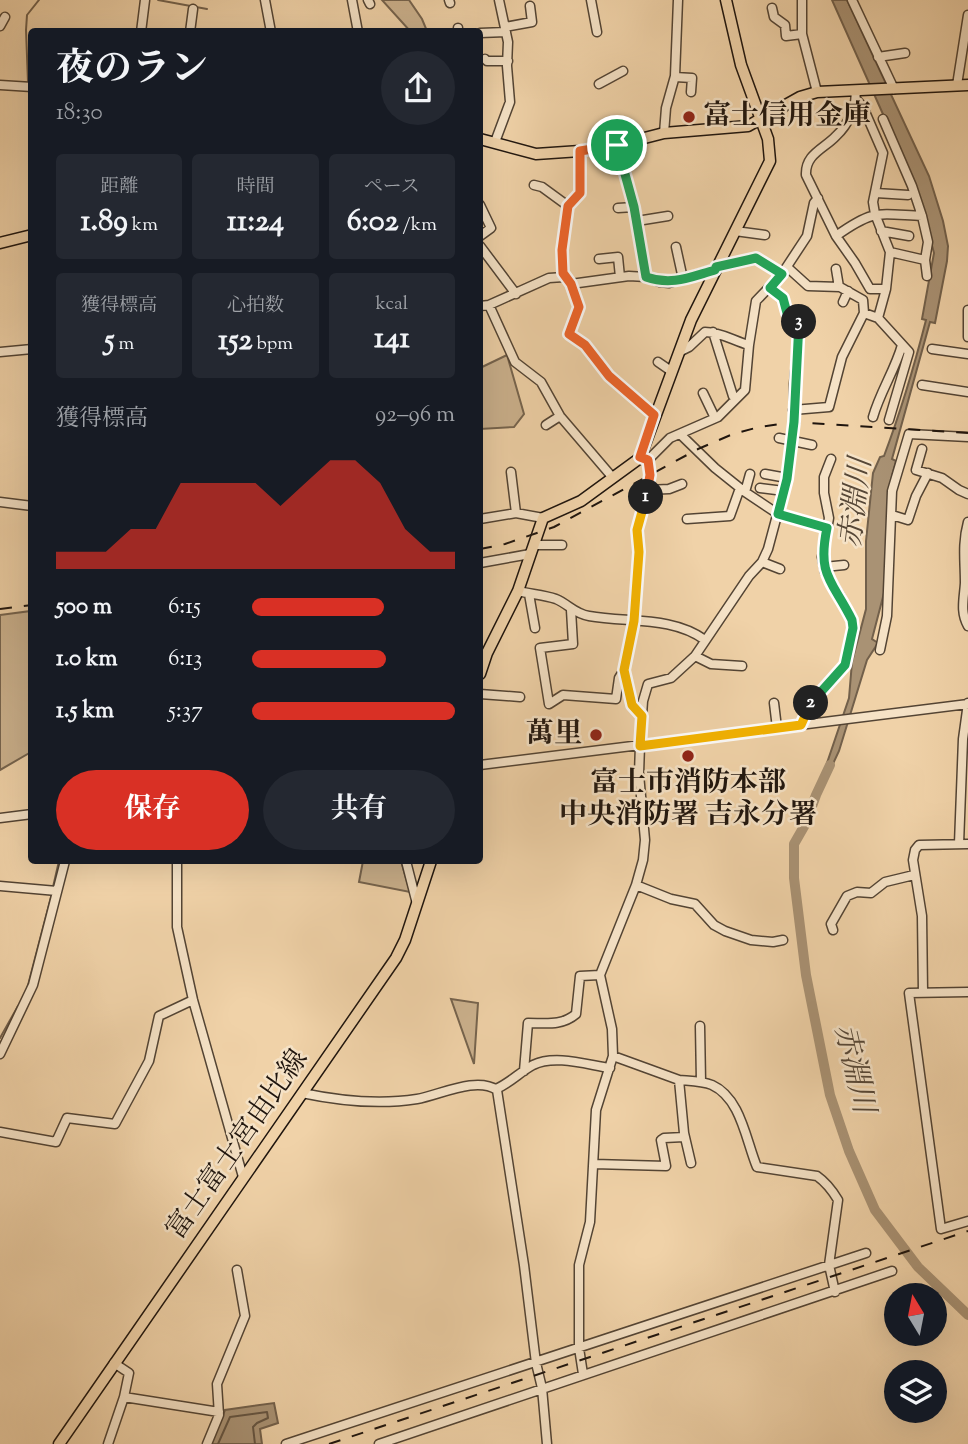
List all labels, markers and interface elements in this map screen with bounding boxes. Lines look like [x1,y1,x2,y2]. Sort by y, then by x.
text: 夜のラン [56,44,208,98]
button: share [381,51,455,125]
text: 18:30 [56,97,103,130]
place label: 富士信用金庫 [703,97,871,137]
marker: 富士信用金庫 [681,109,697,125]
pin [587,115,647,175]
icon: arrive [598,126,636,164]
text: 距離 [100,174,138,201]
text: 時間 [236,174,275,201]
text: ペース [364,174,420,201]
text: 1.89 [80,201,128,244]
text: 11:24 [227,201,284,244]
text: 6:02 [347,201,398,244]
text: km [128,212,158,239]
text: /km [398,212,437,239]
text: kcal [376,291,408,318]
text: 獲得標高 [81,293,157,320]
text: 心拍数 [227,293,284,320]
pin: 3 [782,304,816,340]
text: 3 [795,308,802,335]
text: 141 [374,318,410,361]
text: 5 [104,320,114,363]
text: 152 [218,320,252,363]
text: m [114,331,134,358]
text: bpm [252,331,293,358]
text: 92–96 m [375,399,455,432]
text: 獲得標高 [56,403,148,436]
water label: 赤淵川 [830,453,884,550]
pin: 1 [628,480,664,514]
text: 1 [642,483,649,510]
text: 500 m [56,591,112,624]
text: 6:15 [168,591,201,624]
text: 1.0 km [56,643,118,676]
text: 6:13 [168,643,202,676]
pin: 2 [794,686,828,720]
text: 2 [806,689,815,716]
text: 1.5 km [56,695,114,728]
text: 5:37 [168,695,203,728]
place label: 萬里 [526,715,582,755]
marker: 萬里 [588,727,604,743]
marker: 富士市消防本部 中央消防署 吉永分署 [680,748,696,764]
place label: 富士市消防本部 中央消防署 吉永分署 [559,764,817,836]
button: 保存 [56,770,249,850]
button: 共有 [263,770,455,850]
water label: 赤淵川 [822,1020,885,1121]
street label: 富士富士宮由比線 [157,1042,319,1248]
north arrow [884,1283,947,1346]
map controls [884,1283,947,1423]
button: layers [884,1360,947,1423]

